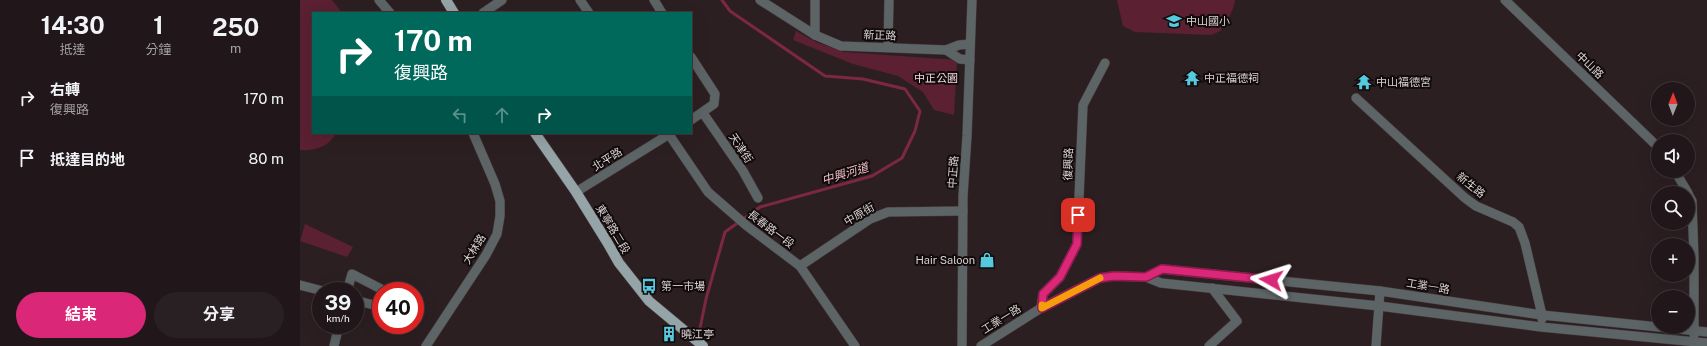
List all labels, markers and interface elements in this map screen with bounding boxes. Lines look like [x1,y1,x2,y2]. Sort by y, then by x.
text: 14:30 [41,11,105,39]
text: 1 [153,11,164,39]
school or university icon: 中山國小 [1165,12,1183,30]
text: 250 [212,13,259,41]
place label: 中山國小 [1186,15,1230,27]
text: 170 m [394,24,473,57]
icon: right [328,28,380,80]
street label: 新正路 [863,28,897,42]
text: m [230,41,241,56]
text: 抵達 [60,42,86,57]
text: 分鐘 [145,42,171,57]
street label: 中山路 [1574,49,1606,81]
text: 復興路 [394,62,448,83]
temple icon: 中正福德祠 [1183,69,1201,87]
park label: 中正公園 [914,72,958,84]
place label: 中正福德祠 [1204,72,1259,84]
temple icon: 中山福德宮 [1355,73,1373,91]
place label: 中山福德宮 [1376,76,1431,88]
text: 右轉 [50,81,80,98]
north arrow [1651,82,1695,126]
map controls [1651,82,1695,334]
icon: right [16,87,38,109]
text: 170 m [243,90,284,107]
text: 復興路 [50,102,89,117]
icon: left [449,104,471,126]
icon: ahead [491,104,513,126]
icon: right [533,104,555,126]
street label: 天津街 [727,131,755,165]
button: sound [1651,134,1695,178]
street label: 北平路 [590,145,624,173]
icon: arrive [16,147,38,169]
street label: 復興路 [1061,147,1075,181]
text: 80 m [249,150,284,167]
text: 抵達目的地 [50,151,125,168]
street label: 中正路 [946,155,960,189]
water label: 中興河道 [820,160,872,188]
street label: 新生路 [1454,170,1488,200]
button: search [1651,186,1695,230]
pin [1061,198,1095,232]
street label: 中原街 [842,201,876,227]
street label: 東寧路二段 [594,202,632,256]
icon: arrive [1067,204,1089,226]
street label: 長春路一段 [745,208,797,250]
street label: 大林路 [460,232,488,266]
button: + [1651,238,1695,282]
shop icon: Hair Saloon [978,251,996,269]
place label: Hair Saloon [915,254,975,266]
position arrow [1250,259,1292,301]
bus stop icon: 第一市場 [640,277,658,295]
street label: 工業一路 [1405,277,1451,295]
place label: 第一市場 [661,280,705,292]
speed limit sign: 40 [372,282,424,334]
button: − [1651,290,1695,334]
text: 39 [325,291,351,315]
button: 結束 [16,292,146,338]
button: 分享 [154,292,284,338]
street label: 工業一路 [979,302,1023,336]
text: km/h [326,312,350,324]
building icon: 曉江亭 [660,325,678,343]
place label: 曉江亭 [681,328,714,340]

